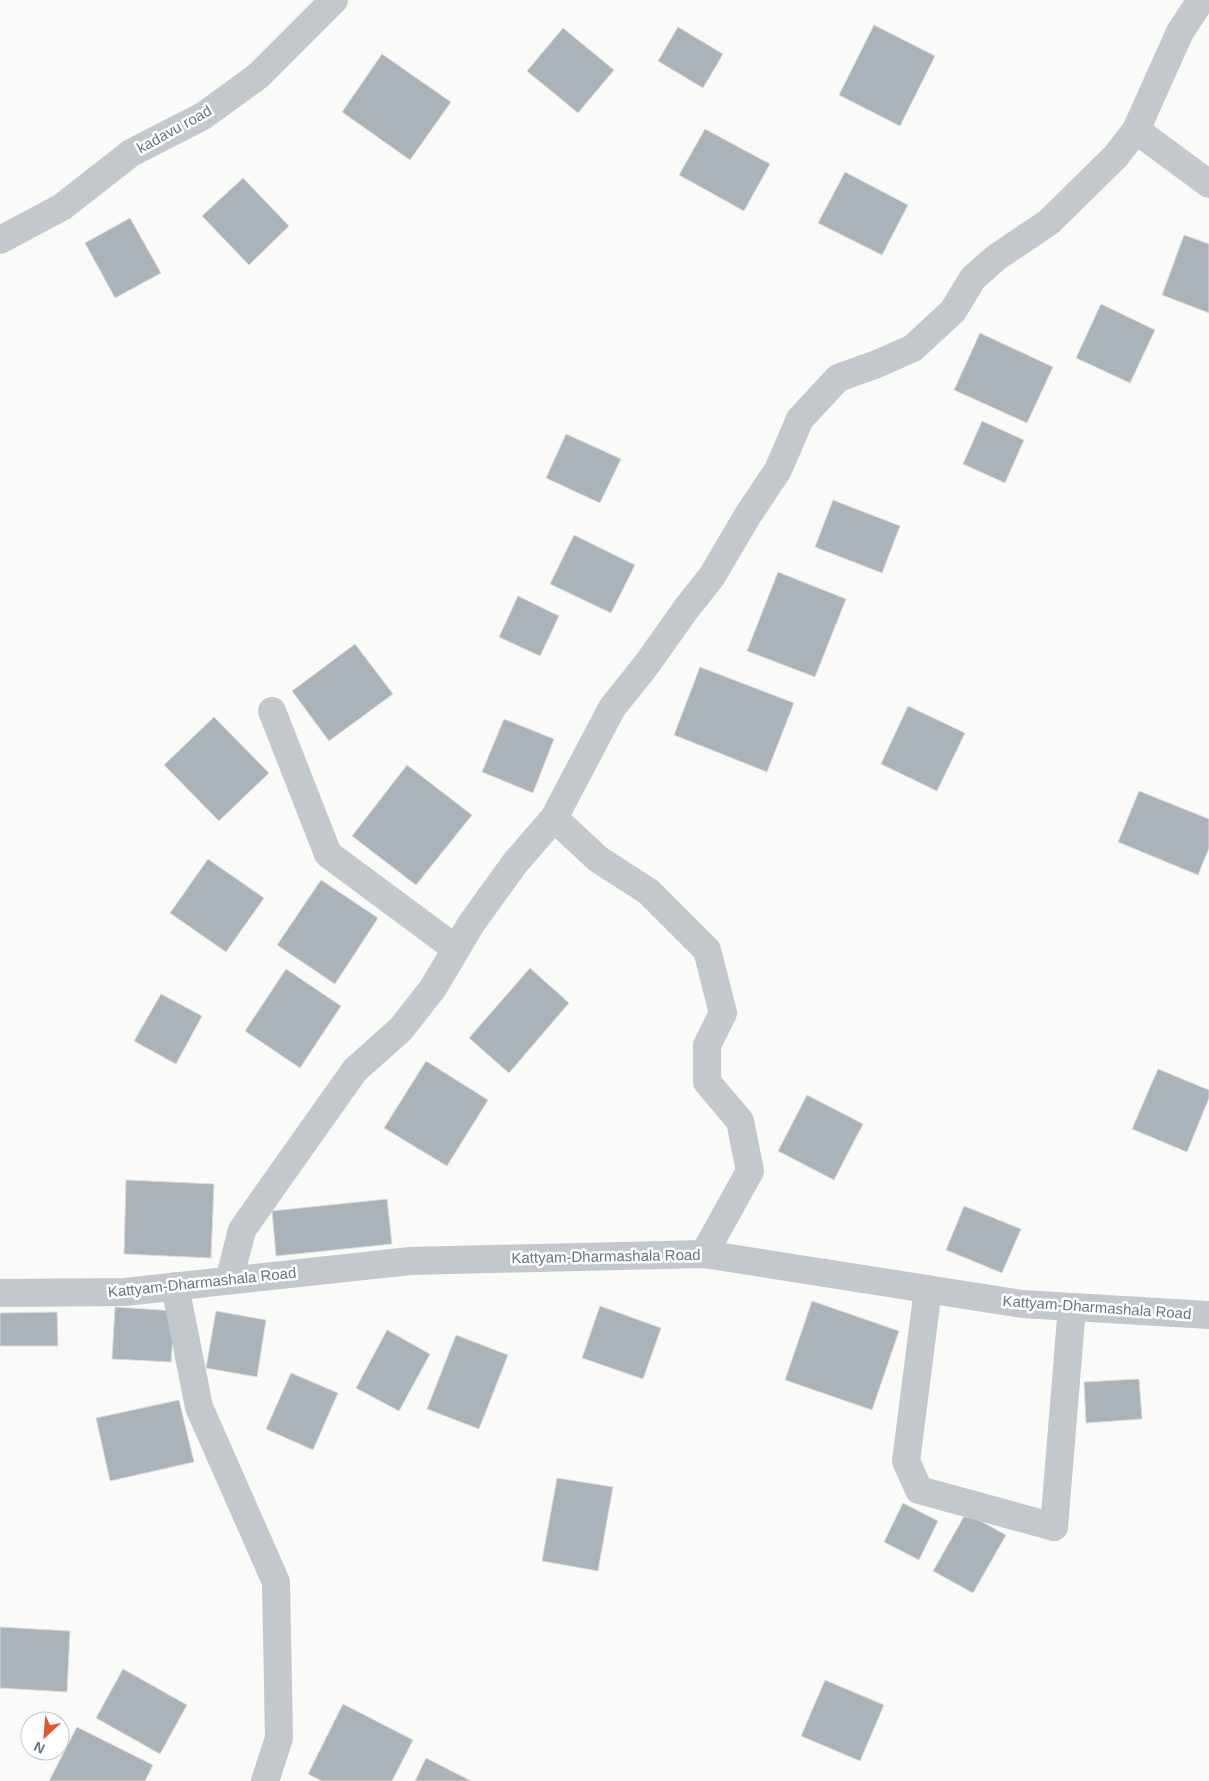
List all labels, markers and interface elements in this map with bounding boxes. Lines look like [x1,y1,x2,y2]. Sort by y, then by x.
street label: kadavu road [134,102,214,156]
street label: Kattyam-Dharmashala Road [511,1246,701,1266]
street label: Kattyam-Dharmashala Road [107,1264,297,1300]
street label: Kattyam-Dharmashala Road [1002,1292,1192,1322]
north arrow [20,1711,70,1761]
text: N [31,1738,47,1757]

